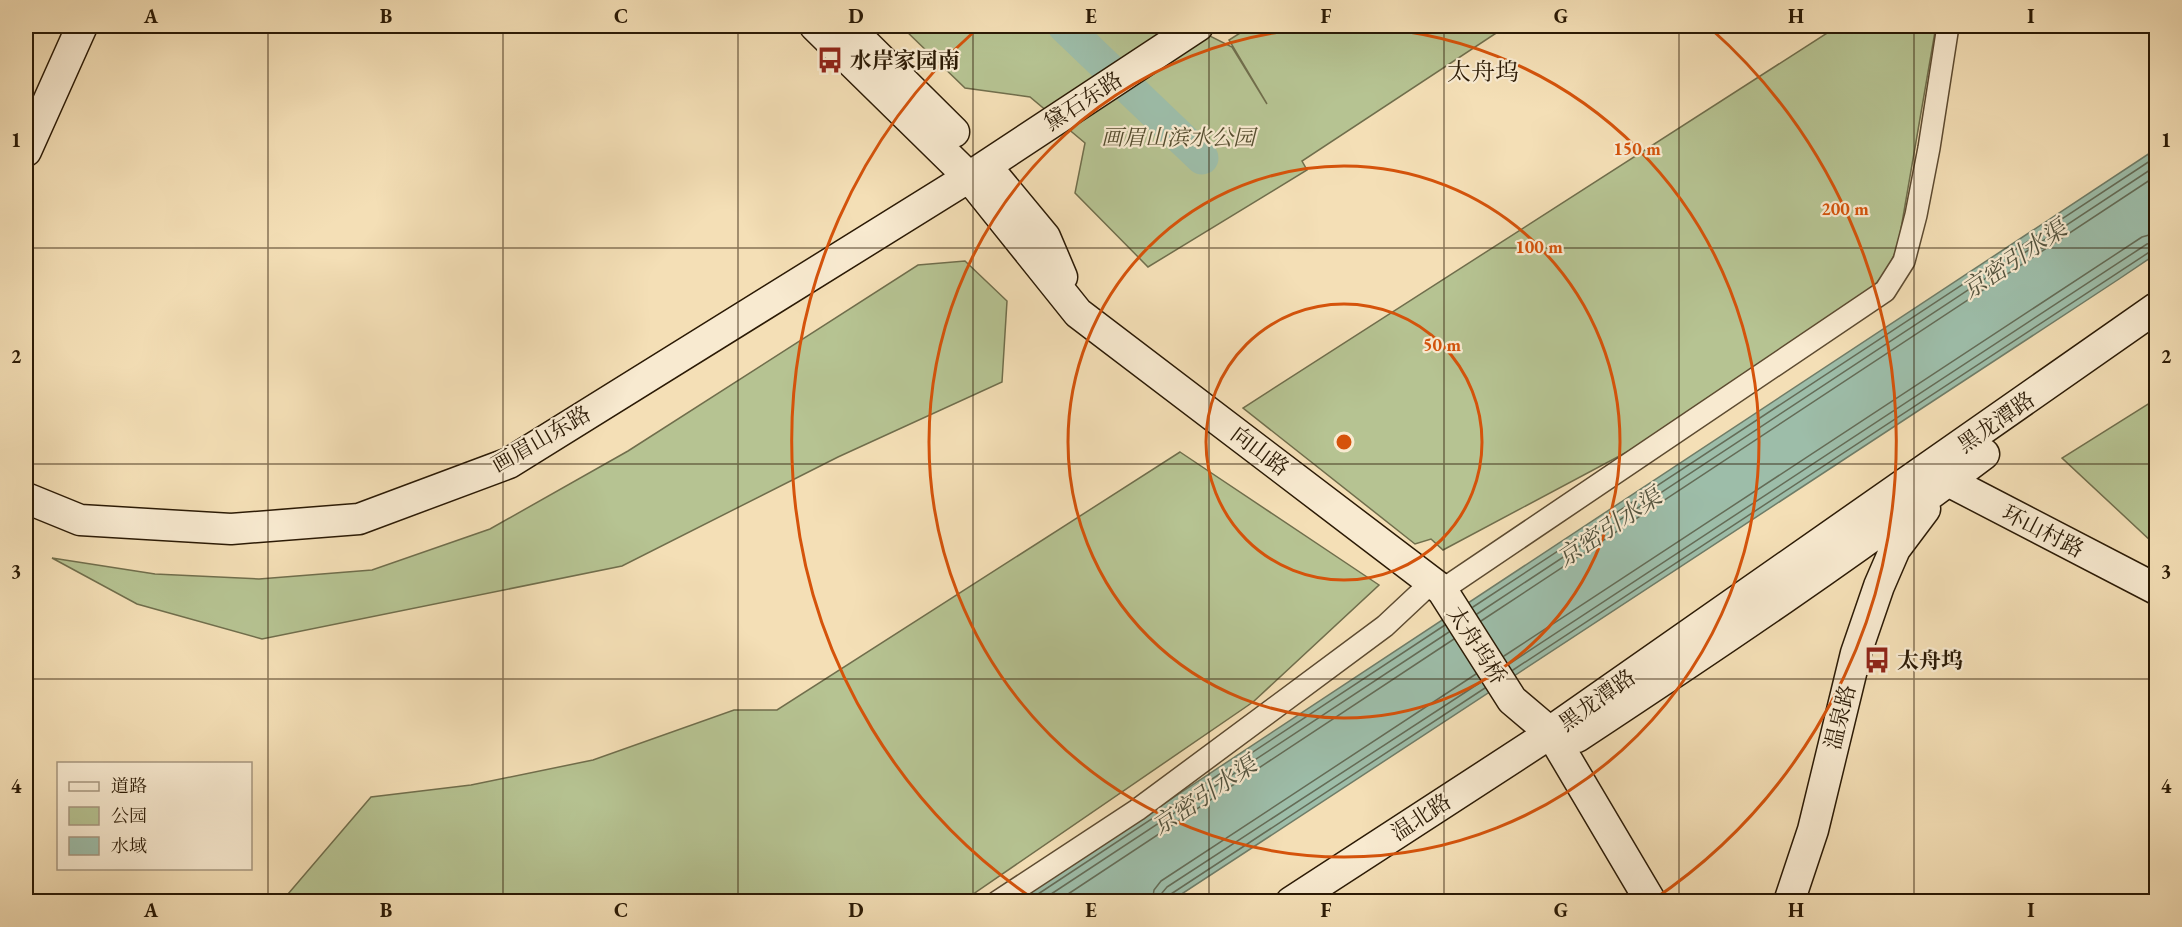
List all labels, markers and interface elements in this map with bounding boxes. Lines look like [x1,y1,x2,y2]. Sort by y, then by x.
text: A [143,3,159,29]
text: B [380,3,392,29]
text: C [614,3,628,29]
text: D [848,3,864,29]
text: E [1085,3,1097,29]
text: F [1321,3,1332,29]
text: G [1554,3,1568,29]
text: H [1788,3,1804,29]
text: I [2027,3,2035,29]
bus stop icon: 水岸家园南 [815,45,845,75]
place label: 水岸家园南 [850,46,960,75]
district label: 太舟坞 [1447,56,1519,87]
street label: 黛石东路 [1038,65,1128,137]
park label: 画眉山滨水公园 [1101,123,1258,152]
text: 1 [11,127,21,153]
text: 1 [2161,127,2171,153]
text: 150 m [1613,137,1661,160]
text: 200 m [1821,197,1869,220]
water label: 京密引水渠 [1956,211,2075,305]
text: 100 m [1515,235,1563,258]
text: 50 m [1423,333,1461,356]
text: 2 [11,343,22,369]
text: 2 [2161,343,2172,369]
street label: 黑龙潭路 [1952,385,2040,459]
street label: 画眉山东路 [486,399,596,479]
street label: 向山路 [1225,420,1295,482]
centre of rings [1334,432,1354,452]
water label: 京密引水渠 [1551,479,1670,573]
street label: 环山村路 [1997,498,2089,564]
text: 3 [11,558,21,584]
text: 3 [2161,558,2171,584]
street label: 太舟坞桥 [1441,600,1513,690]
bus stop icon: 太舟坞 [1862,645,1892,675]
place label: 太舟坞 [1897,646,1963,675]
street label: 黑龙潭路 [1553,662,1641,738]
street label: 温泉路 [1818,681,1862,753]
water label: 京密引水渠 [1146,747,1265,841]
legend [57,762,252,870]
text: 4 [11,773,22,799]
text: 4 [2161,773,2172,799]
text: 道路 [111,774,147,797]
street label: 温北路 [1385,787,1457,847]
text: 公园 [111,804,147,827]
text: 水域 [111,834,147,857]
text: A [143,897,159,923]
text: B [380,897,392,923]
text: C [614,897,628,923]
text: D [848,897,864,923]
text: E [1085,897,1097,923]
text: F [1321,897,1332,923]
text: G [1554,897,1568,923]
text: H [1788,897,1804,923]
text: I [2027,897,2035,923]

